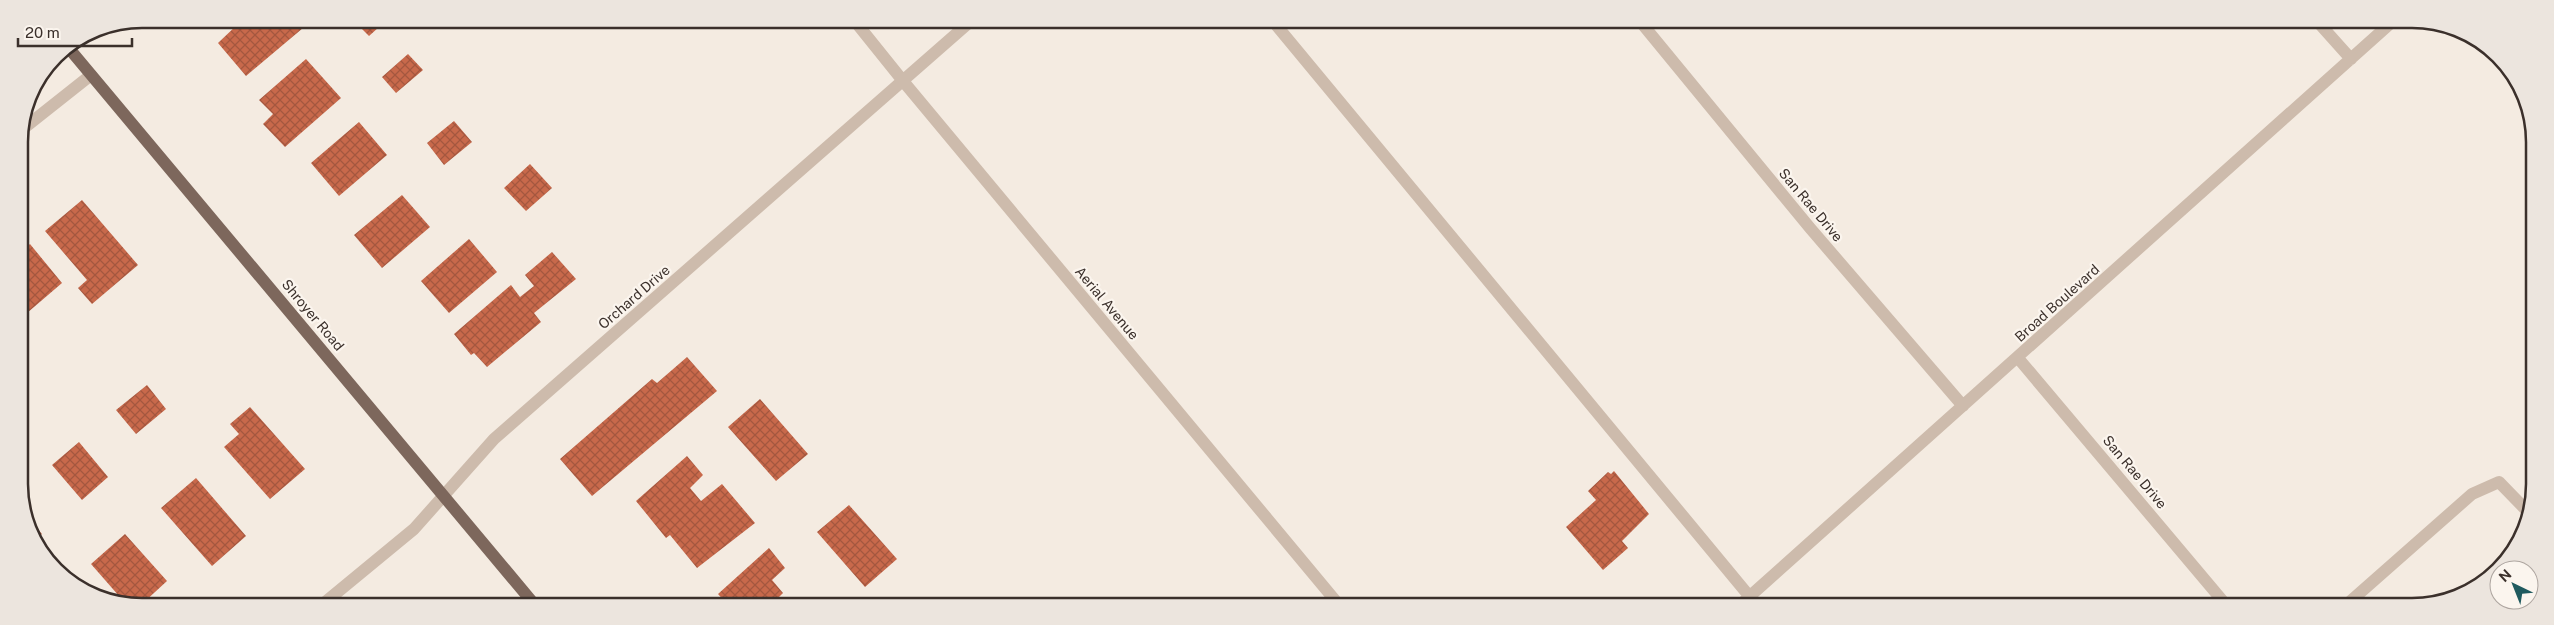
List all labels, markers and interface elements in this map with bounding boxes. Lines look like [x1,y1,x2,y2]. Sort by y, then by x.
scale bar [18,15,131,47]
text: 20 m [25,24,60,41]
street label: San Rae Drive [1776,165,1846,245]
street label: Broad Boulevard [2012,261,2102,345]
street label: Orchard Drive [595,262,673,332]
street label: Aerial Avenue [1072,263,1142,343]
street label: Shroyer Road [279,276,347,354]
street label: San Rae Drive [2100,432,2170,512]
north arrow [2489,560,2539,610]
text: N [2496,566,2515,585]

